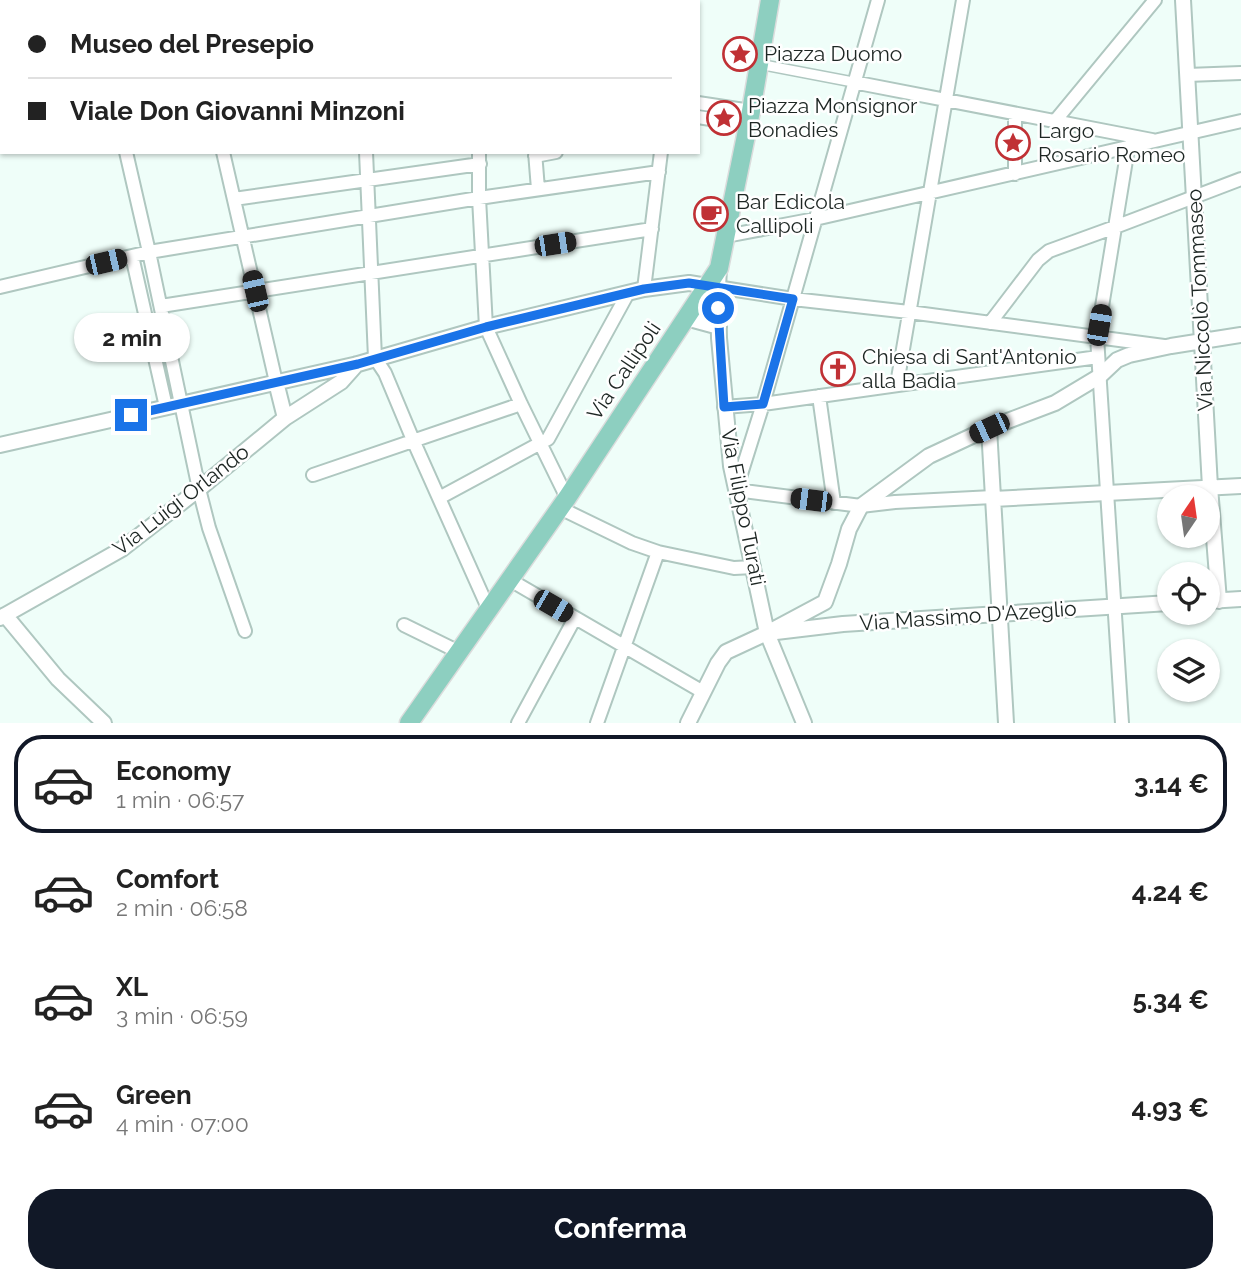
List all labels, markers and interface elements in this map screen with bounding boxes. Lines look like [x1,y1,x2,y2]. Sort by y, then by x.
text: Museo del Presepio [70,29,314,59]
place icon: Piazza Duomo [721,35,759,73]
place label: Piazza Duomo [764,41,902,66]
place label: Piazza Monsignor Bonadies [748,93,918,142]
text: Viale Don Giovanni Minzoni [70,96,405,126]
place icon: Piazza Monsignor Bonadies [705,99,743,137]
place label: Largo Rosario Romeo [1038,118,1185,167]
place icon: Largo Rosario Romeo [994,124,1032,162]
street label: Via Niccolò Tommaseo [1181,188,1218,412]
place label: Bar Edicola Callipoli [736,189,845,238]
cafe icon: Bar Edicola Callipoli [692,195,730,233]
car [533,230,578,258]
car [84,247,129,277]
car [241,268,270,314]
route start [702,292,734,324]
car [1086,302,1113,348]
callout: 2 min [73,314,189,362]
street label: Via Callipoli [582,317,666,425]
text: 2 min [102,324,162,351]
place label: Chiesa di Sant'Antonio alla Badia [862,344,1077,393]
church icon: Chiesa di Sant'Antonio alla Badia [819,350,857,388]
route end [115,399,147,431]
car [966,410,1013,446]
street label: Via Filippo Turati [716,426,771,588]
street label: Via Luigi Orlando [108,439,254,561]
north arrow [1157,485,1220,548]
map controls [1157,485,1220,702]
car [789,487,834,513]
button: locate [1157,562,1220,625]
car [530,586,577,626]
street label: Via Massimo D'Azeglio [859,595,1077,636]
button: layers [1157,639,1220,702]
icon: car [32,753,95,816]
text: Economy [116,756,231,786]
text: 3.14 € [1134,769,1209,799]
text: 1 min · 06:57 [116,786,244,813]
icon: car [32,861,95,924]
text: Comfort [116,864,219,894]
text: 4.24 € [1132,877,1209,907]
text: 2 min · 06:58 [116,894,248,921]
icon: car [32,969,95,1032]
text: XL [116,972,148,1002]
text: 5.34 € [1132,985,1209,1015]
text: 3 min · 06:59 [116,1002,248,1029]
icon: car [32,1077,95,1140]
text: Green [116,1080,192,1110]
text: 4.93 € [1131,1093,1209,1123]
text: 4 min · 07:00 [116,1110,249,1137]
button: Conferma [28,1189,1213,1269]

